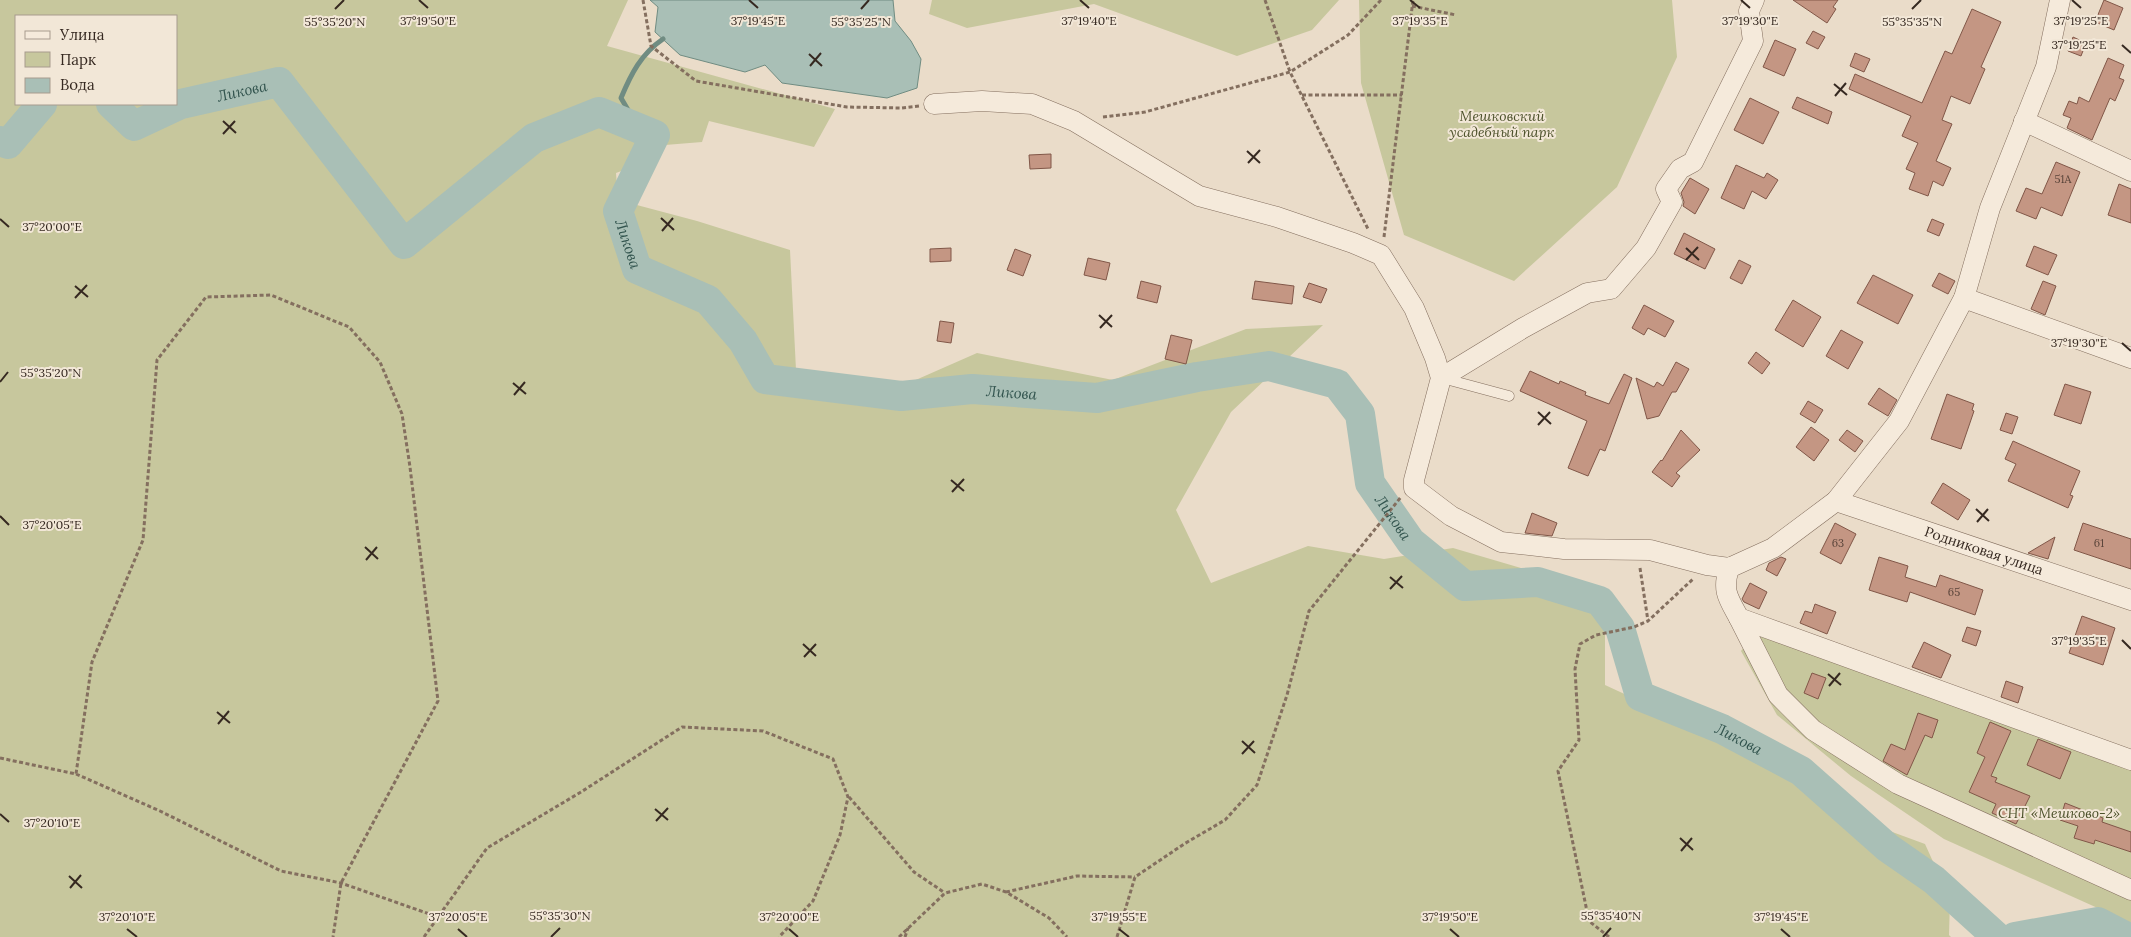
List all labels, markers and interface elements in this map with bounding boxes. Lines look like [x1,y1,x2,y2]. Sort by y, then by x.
text: 37°19'50"E [400,13,456,28]
text: 37°19'45"E [731,13,785,28]
text: 37°19'40"E [1061,13,1117,28]
text: 37°19'35"E [1392,13,1448,28]
text: 37°19'30"E [1722,13,1778,28]
text: 37°19'25"E [2053,13,2109,28]
text: 55°35'20"N [305,14,365,29]
text: 55°35'25"N [831,14,891,29]
text: 55°35'35"N [1882,14,1942,29]
legend [15,15,178,105]
text: Улица [59,25,105,44]
text: 37°19'25"E [2051,37,2107,52]
text: Парк [60,50,96,69]
text: Вода [60,75,95,94]
water label: Ликова [215,75,269,105]
park label: Мешковский усадебный парк [1448,107,1555,141]
house number: 51А [2054,172,2073,186]
water label: Ликова [612,217,646,272]
text: 37°20'00"E [22,219,82,234]
text: 37°19'30"E [2051,335,2107,350]
text: 55°35'20"N [21,365,81,380]
water label: Ликова [985,381,1038,403]
water label: Ликова [1371,491,1416,544]
text: 37°20'05"E [23,517,81,532]
street label: Родниковая улица [1922,522,2046,579]
house number: 63 [1832,536,1844,550]
house number: 61 [2094,536,2104,550]
house number: 65 [1948,585,1960,599]
text: 37°19'35"E [2051,633,2107,648]
water label: Ликова [1713,718,1767,759]
park label: СНТ «Мешково-2» [1998,804,2120,822]
text: 37°20'10"E [24,815,80,830]
text: 55°35'30"N [529,908,591,923]
text: 55°35'40"N [1581,908,1641,923]
text: 37°20'10"E [99,909,155,924]
text: 37°20'05"E [429,909,487,924]
text: 37°20'00"E [759,909,819,924]
text: 37°19'55"E [1091,909,1147,924]
text: 37°19'50"E [1422,909,1478,924]
text: 37°19'45"E [1754,909,1808,924]

